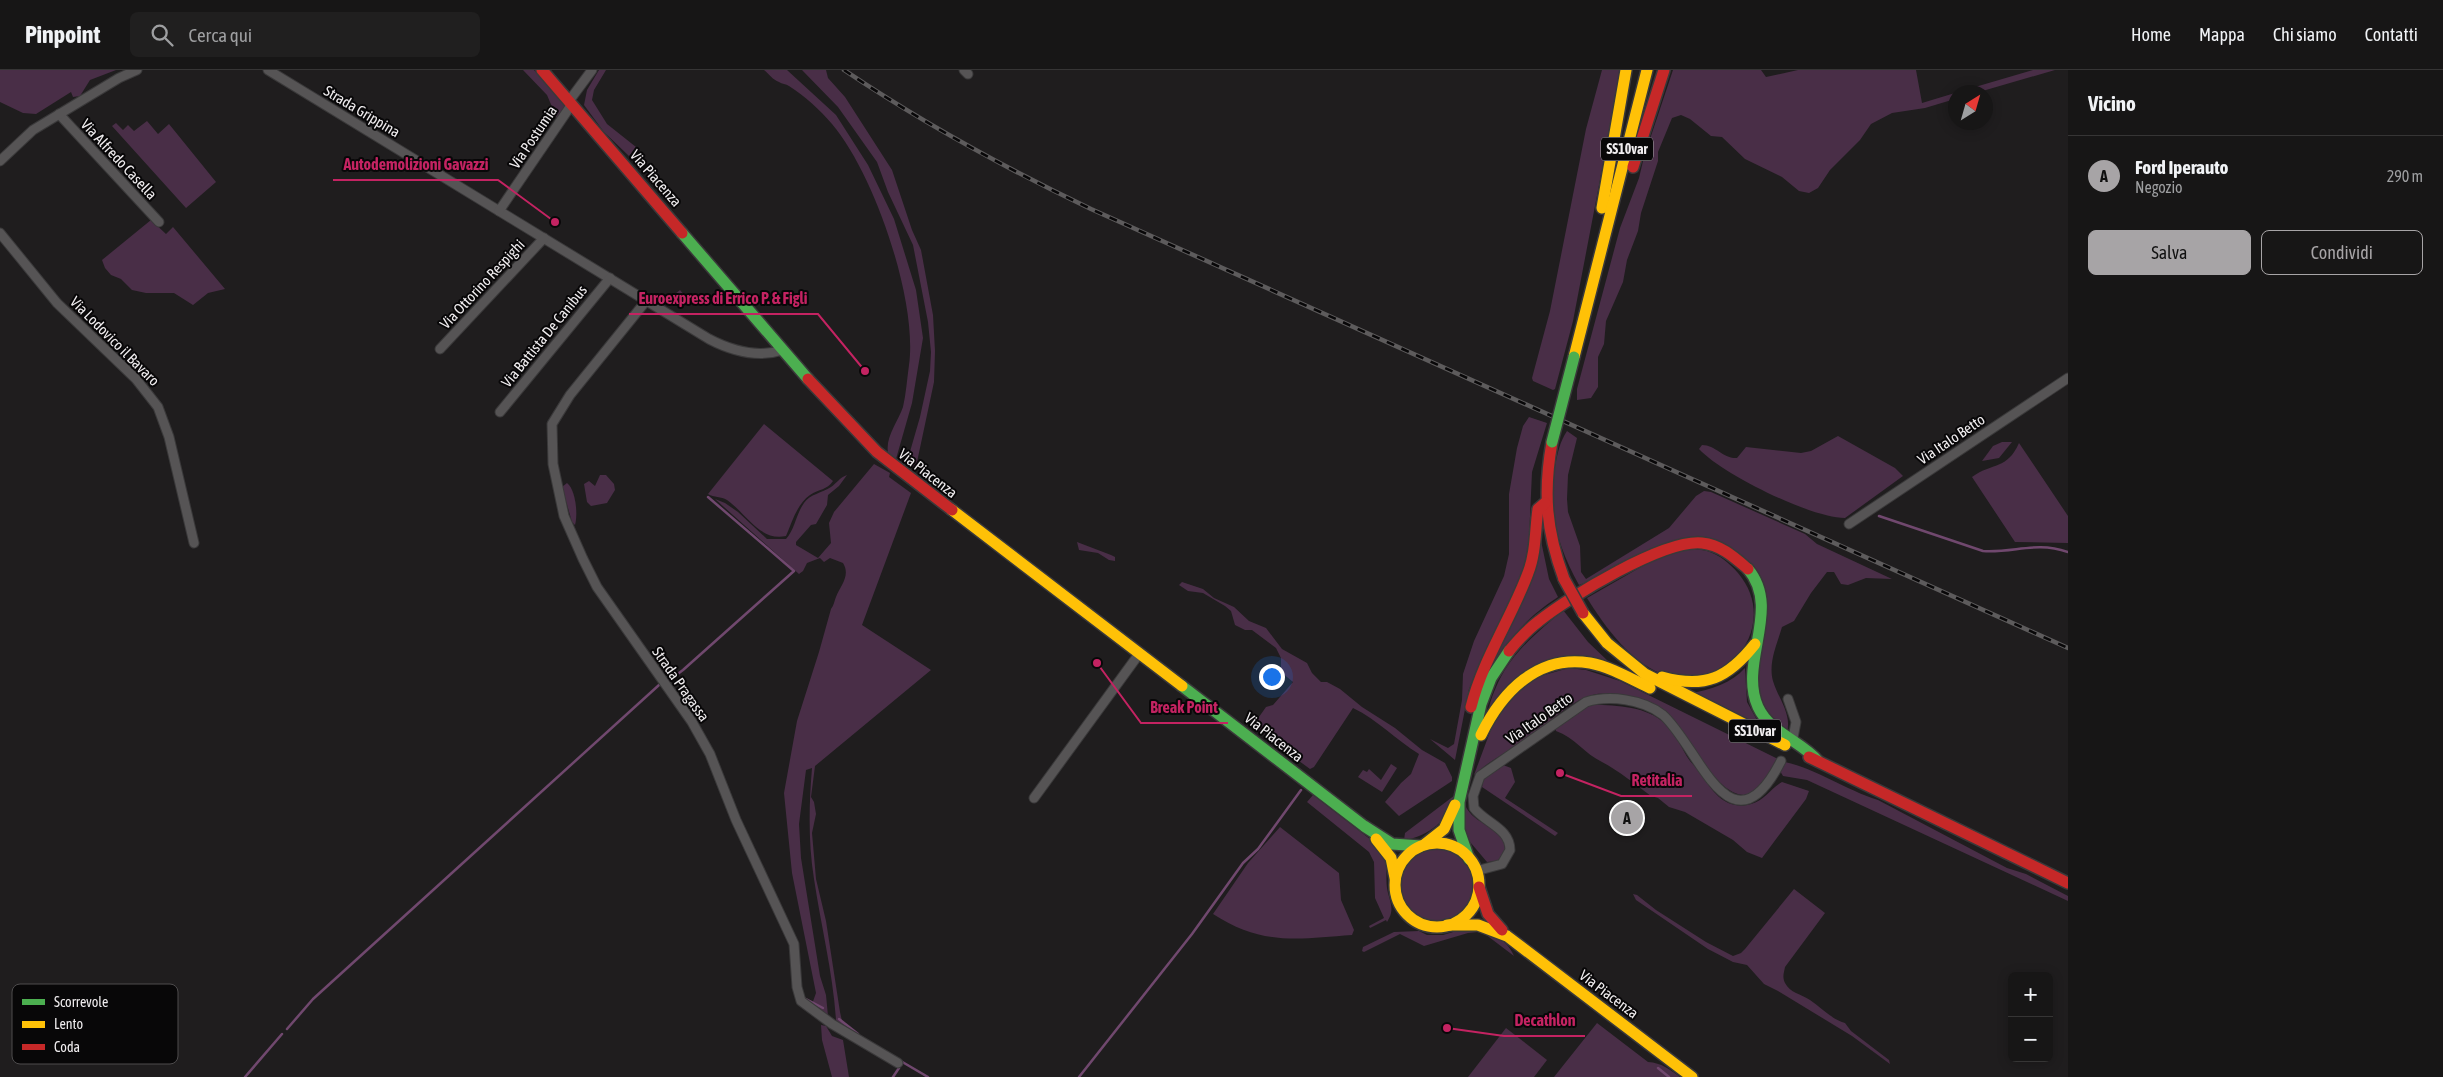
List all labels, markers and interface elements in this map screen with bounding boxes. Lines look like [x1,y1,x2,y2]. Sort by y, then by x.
search box [130,12,480,57]
text: Pinpoint [25,21,100,48]
icon: search [148,21,176,49]
text: Cerca qui [188,24,252,46]
text: Home [2131,24,2171,45]
text: Mappa [2199,24,2245,45]
text: Chi siamo [2273,24,2337,45]
text: Contatti [2365,24,2418,45]
street label: Strada Grippina [321,82,403,140]
north arrow [1948,85,1993,130]
text: Vicino [2088,91,2136,115]
street label: Via Postumia [506,102,560,172]
street label: Via Alfredo Casella [78,115,160,203]
road number: SS10var [1601,138,1653,160]
street label: Via Piacenza [627,146,685,210]
callout: Autodemolizioni Gavazzi [333,149,498,180]
text: Autodemolizioni Gavazzi [343,155,489,173]
text: Ford Iperauto [2135,156,2228,178]
text: A [2100,167,2108,185]
text: 290 m [2387,167,2423,185]
text: Negozio [2135,178,2183,196]
button: Salva [2088,230,2251,275]
button: Condividi [2261,230,2423,275]
street label: Via Ottorino Respighi [436,236,528,332]
street label: Via Battista De Canibus [498,282,590,390]
callout: Euroexpress di Errico P. & Figli [629,283,818,314]
text: Euroexpress di Errico P. & Figli [639,289,808,307]
street label: Via Lodovico il Bavaro [67,293,163,389]
street label: Via Italo Betto [1914,410,1988,468]
street label: Via Piacenza [895,445,961,501]
street label: Strada Pragassa [649,643,713,725]
your location [1259,664,1285,690]
street label: Via Italo Betto [1502,689,1576,747]
callout: Break Point [1141,692,1228,723]
text: Break Point [1150,698,1218,716]
street label: Via Piacenza [1241,709,1307,765]
road number: SS10var [1729,719,1781,742]
callout: Retitalia [1621,765,1692,796]
text: Retitalia [1632,771,1682,789]
pin: A [1611,799,1643,837]
street label: Via Piacenza [1576,966,1642,1022]
map controls [2008,972,2053,1062]
button: + [2008,972,2053,1017]
legend [12,984,178,1064]
text: Scorrevole [54,994,108,1010]
callout: Decathlon [1504,1005,1585,1036]
text: Decathlon [1514,1011,1576,1029]
text: Lento [54,1016,83,1032]
button: − [2008,1017,2053,1062]
text: Coda [54,1039,80,1055]

